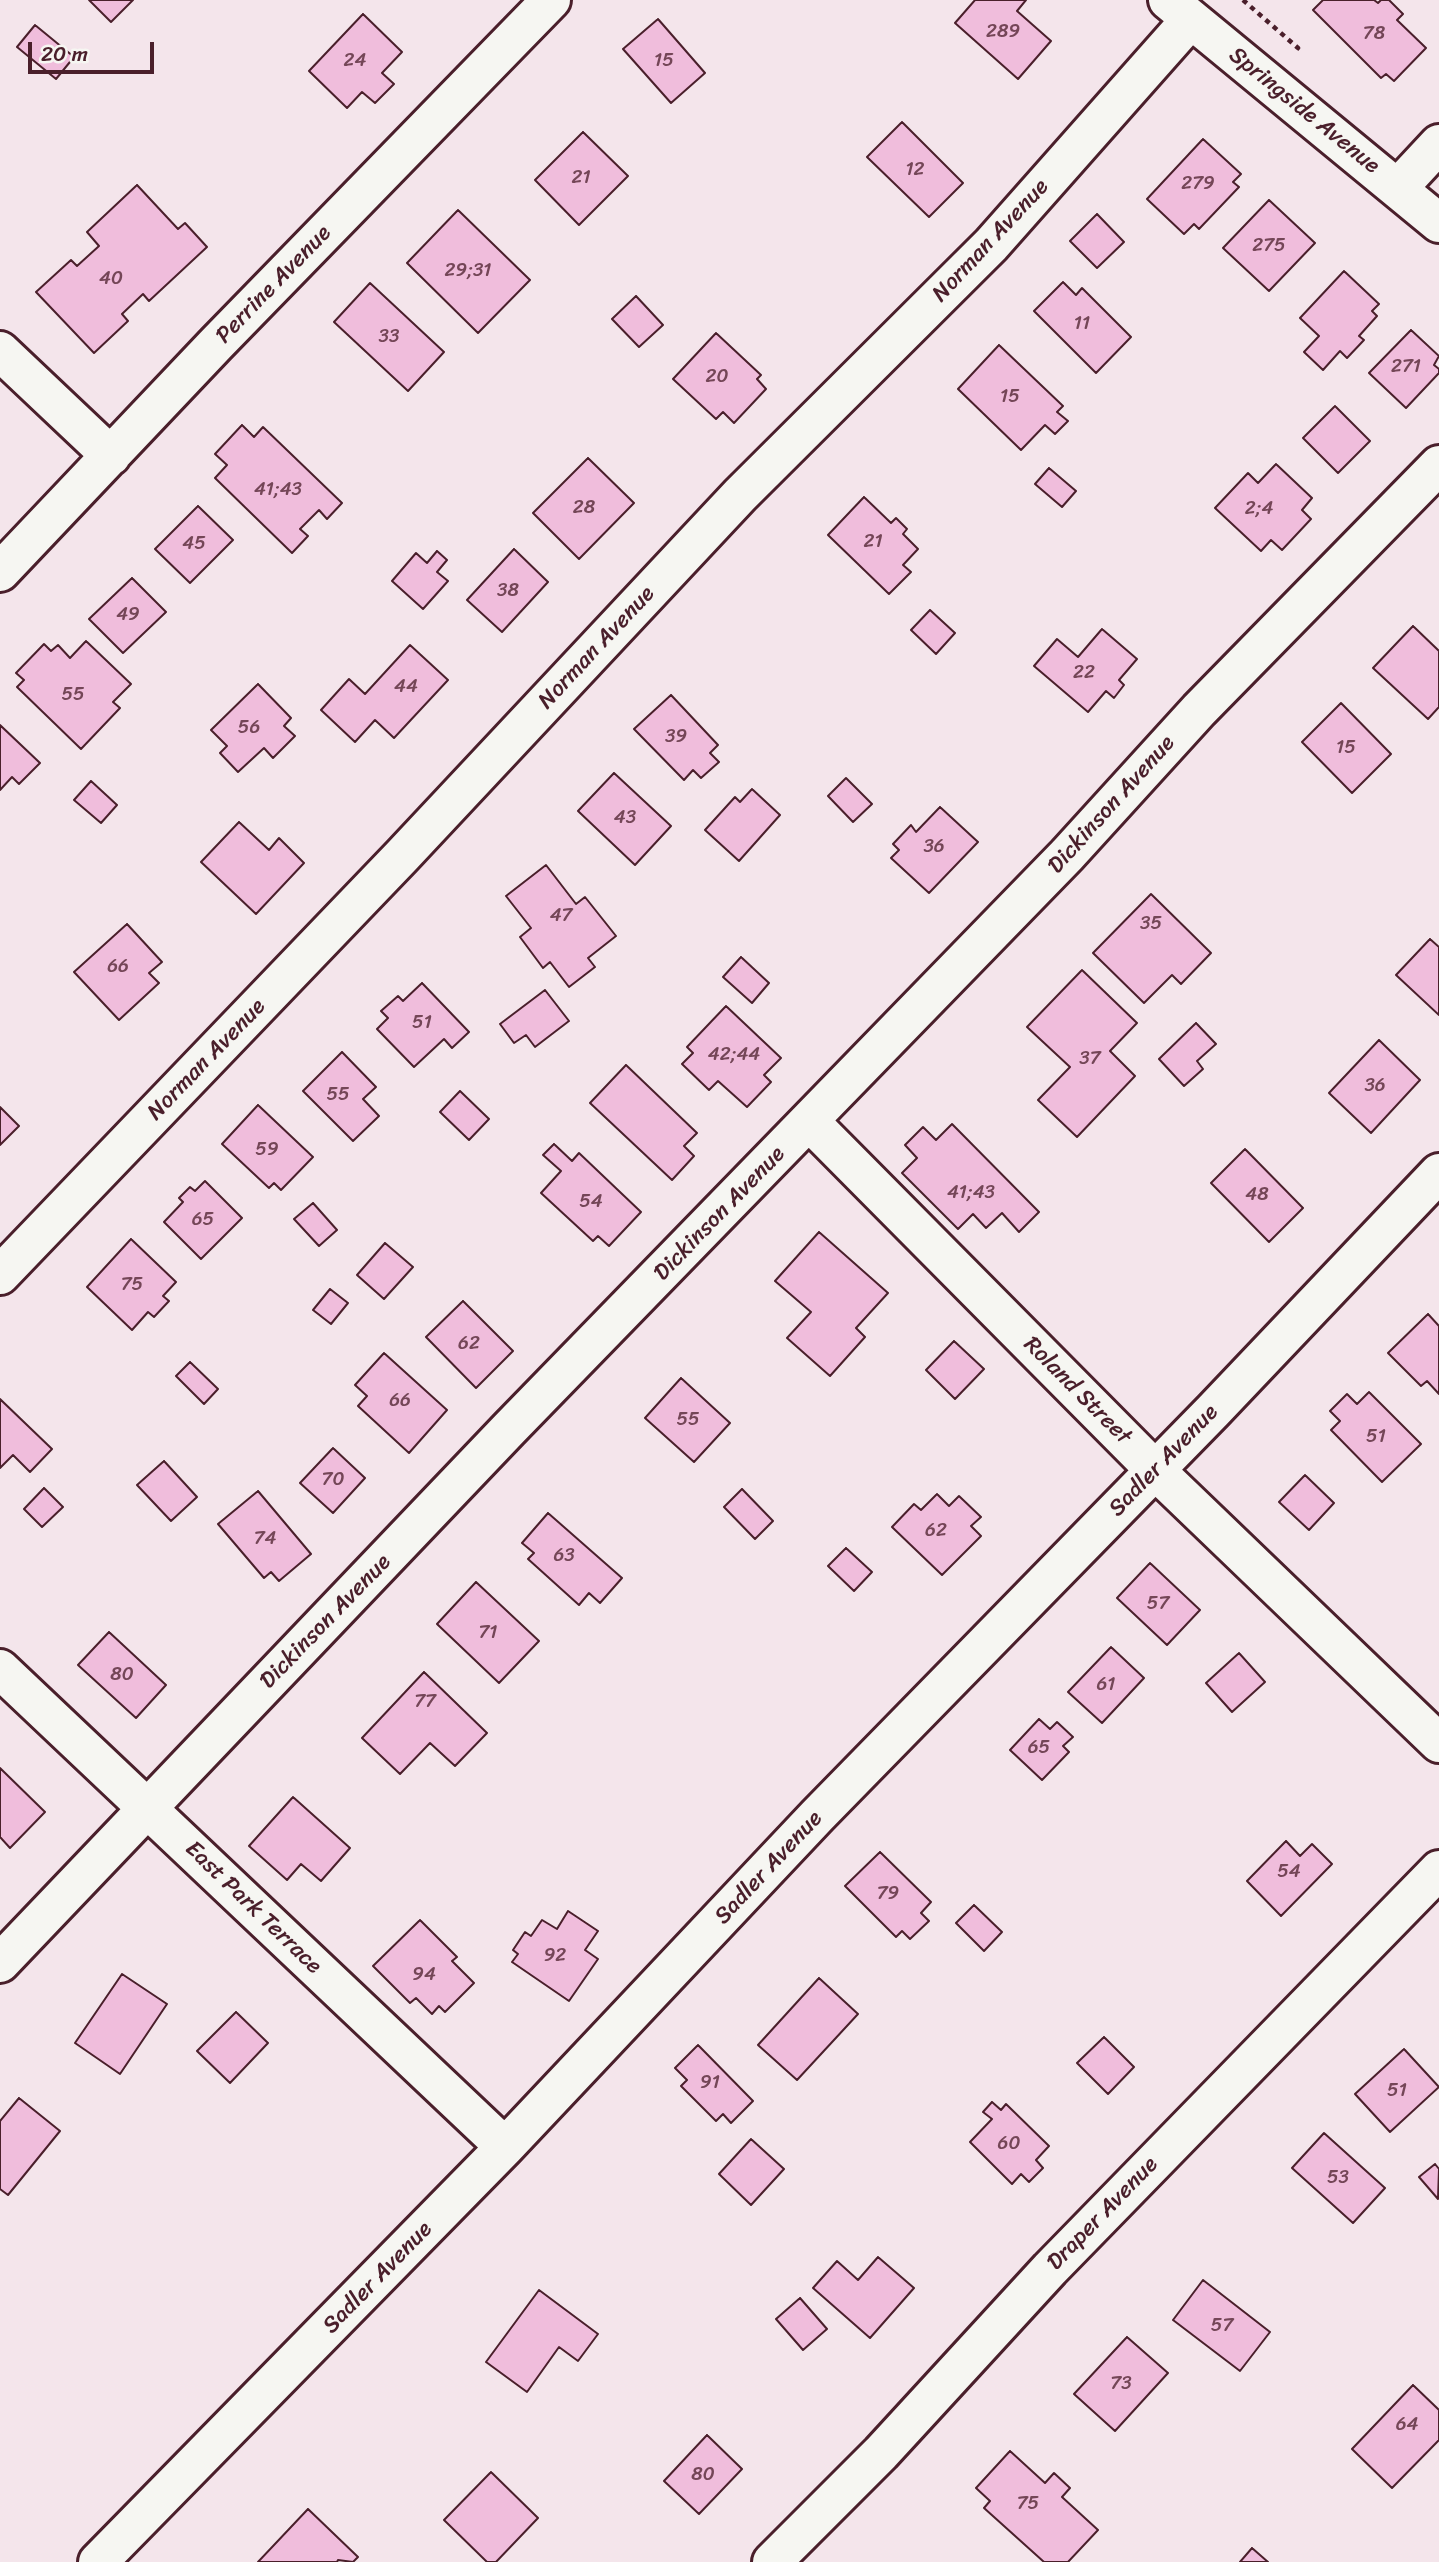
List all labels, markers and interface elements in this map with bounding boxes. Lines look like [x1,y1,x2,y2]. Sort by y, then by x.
house number: 289 [986,21,1020,43]
house number: 78 [1363,23,1385,45]
scale bar [32,28,158,72]
text: 20 m [41,35,88,73]
street label: Springside Avenue [1223,42,1385,180]
house number: 24 [344,50,366,72]
house number: 15 [654,50,674,72]
house number: 12 [905,159,925,181]
house number: 21 [571,167,591,189]
house number: 279 [1181,173,1215,195]
street label: Norman Avenue [927,174,1055,308]
street label: Perrine Avenue [211,220,337,350]
house number: 275 [1252,235,1286,257]
house number: 29;31 [445,260,491,282]
house number: 40 [99,268,123,290]
house number: 11 [1074,313,1090,335]
house number: 33 [379,326,399,348]
house number: 271 [1391,356,1421,378]
house number: 20 [706,366,728,388]
house number: 15 [1000,386,1020,408]
house number: 41;43 [254,479,302,501]
house number: 28 [573,497,595,519]
house number: 2;4 [1245,498,1273,520]
house number: 21 [863,531,883,553]
house number: 45 [182,533,206,555]
house number: 38 [497,580,519,602]
street label: Norman Avenue [533,581,661,715]
house number: 49 [116,604,140,626]
house number: 22 [1073,662,1095,684]
house number: 44 [394,676,418,698]
house number: 55 [61,684,85,706]
house number: 56 [238,717,260,739]
house number: 39 [665,726,687,748]
street label: Dickinson Avenue [1043,730,1181,880]
house number: 15 [1336,737,1356,759]
house number: 43 [614,807,636,829]
house number: 36 [923,836,945,858]
house number: 47 [550,905,572,927]
house number: 35 [1140,913,1162,935]
house number: 66 [107,956,129,978]
street label: Norman Avenue [142,994,272,1126]
house number: 51 [412,1012,432,1034]
house number: 42;44 [708,1044,760,1066]
house number: 37 [1079,1048,1101,1070]
house number: 36 [1364,1075,1386,1097]
house number: 55 [326,1084,350,1106]
house number: 59 [255,1139,279,1161]
street label: Dickinson Avenue [649,1141,791,1287]
house number: 41;43 [947,1182,995,1204]
house number: 48 [1245,1184,1269,1206]
house number: 54 [579,1191,603,1213]
house number: 65 [192,1209,214,1231]
house number: 75 [121,1274,143,1296]
street label: Roland Street [1017,1331,1137,1451]
house number: 62 [458,1333,480,1355]
house number: 66 [389,1390,411,1412]
street label: Sadler Avenue [1104,1399,1224,1523]
house number: 55 [676,1409,700,1431]
house number: 51 [1366,1426,1386,1448]
house number: 70 [322,1469,344,1491]
house number: 62 [925,1520,947,1542]
house number: 74 [254,1528,276,1550]
house number: 63 [553,1545,575,1567]
street label: Dickinson Avenue [255,1549,397,1695]
house number: 57 [1147,1593,1169,1615]
house number: 71 [479,1622,497,1644]
house number: 80 [110,1664,134,1686]
house number: 61 [1097,1674,1115,1696]
house number: 77 [414,1691,436,1713]
house number: 65 [1028,1737,1050,1759]
street label: Sadler Avenue [709,1805,829,1931]
street label: East Park Terrace [179,1836,327,1980]
house number: 54 [1277,1861,1301,1883]
house number: 79 [877,1883,899,1905]
house number: 92 [544,1945,566,1967]
house number: 94 [412,1964,436,1986]
house number: 91 [700,2072,720,2094]
house number: 51 [1387,2080,1407,2102]
house number: 60 [998,2133,1020,2155]
street label: Draper Avenue [1042,2151,1164,2277]
house number: 53 [1327,2167,1349,2189]
street label: Sadler Avenue [318,2216,438,2340]
house number: 57 [1211,2315,1233,2337]
house number: 73 [1110,2373,1132,2395]
house number: 64 [1396,2414,1418,2436]
house number: 80 [691,2464,715,2486]
house number: 75 [1017,2493,1039,2515]

